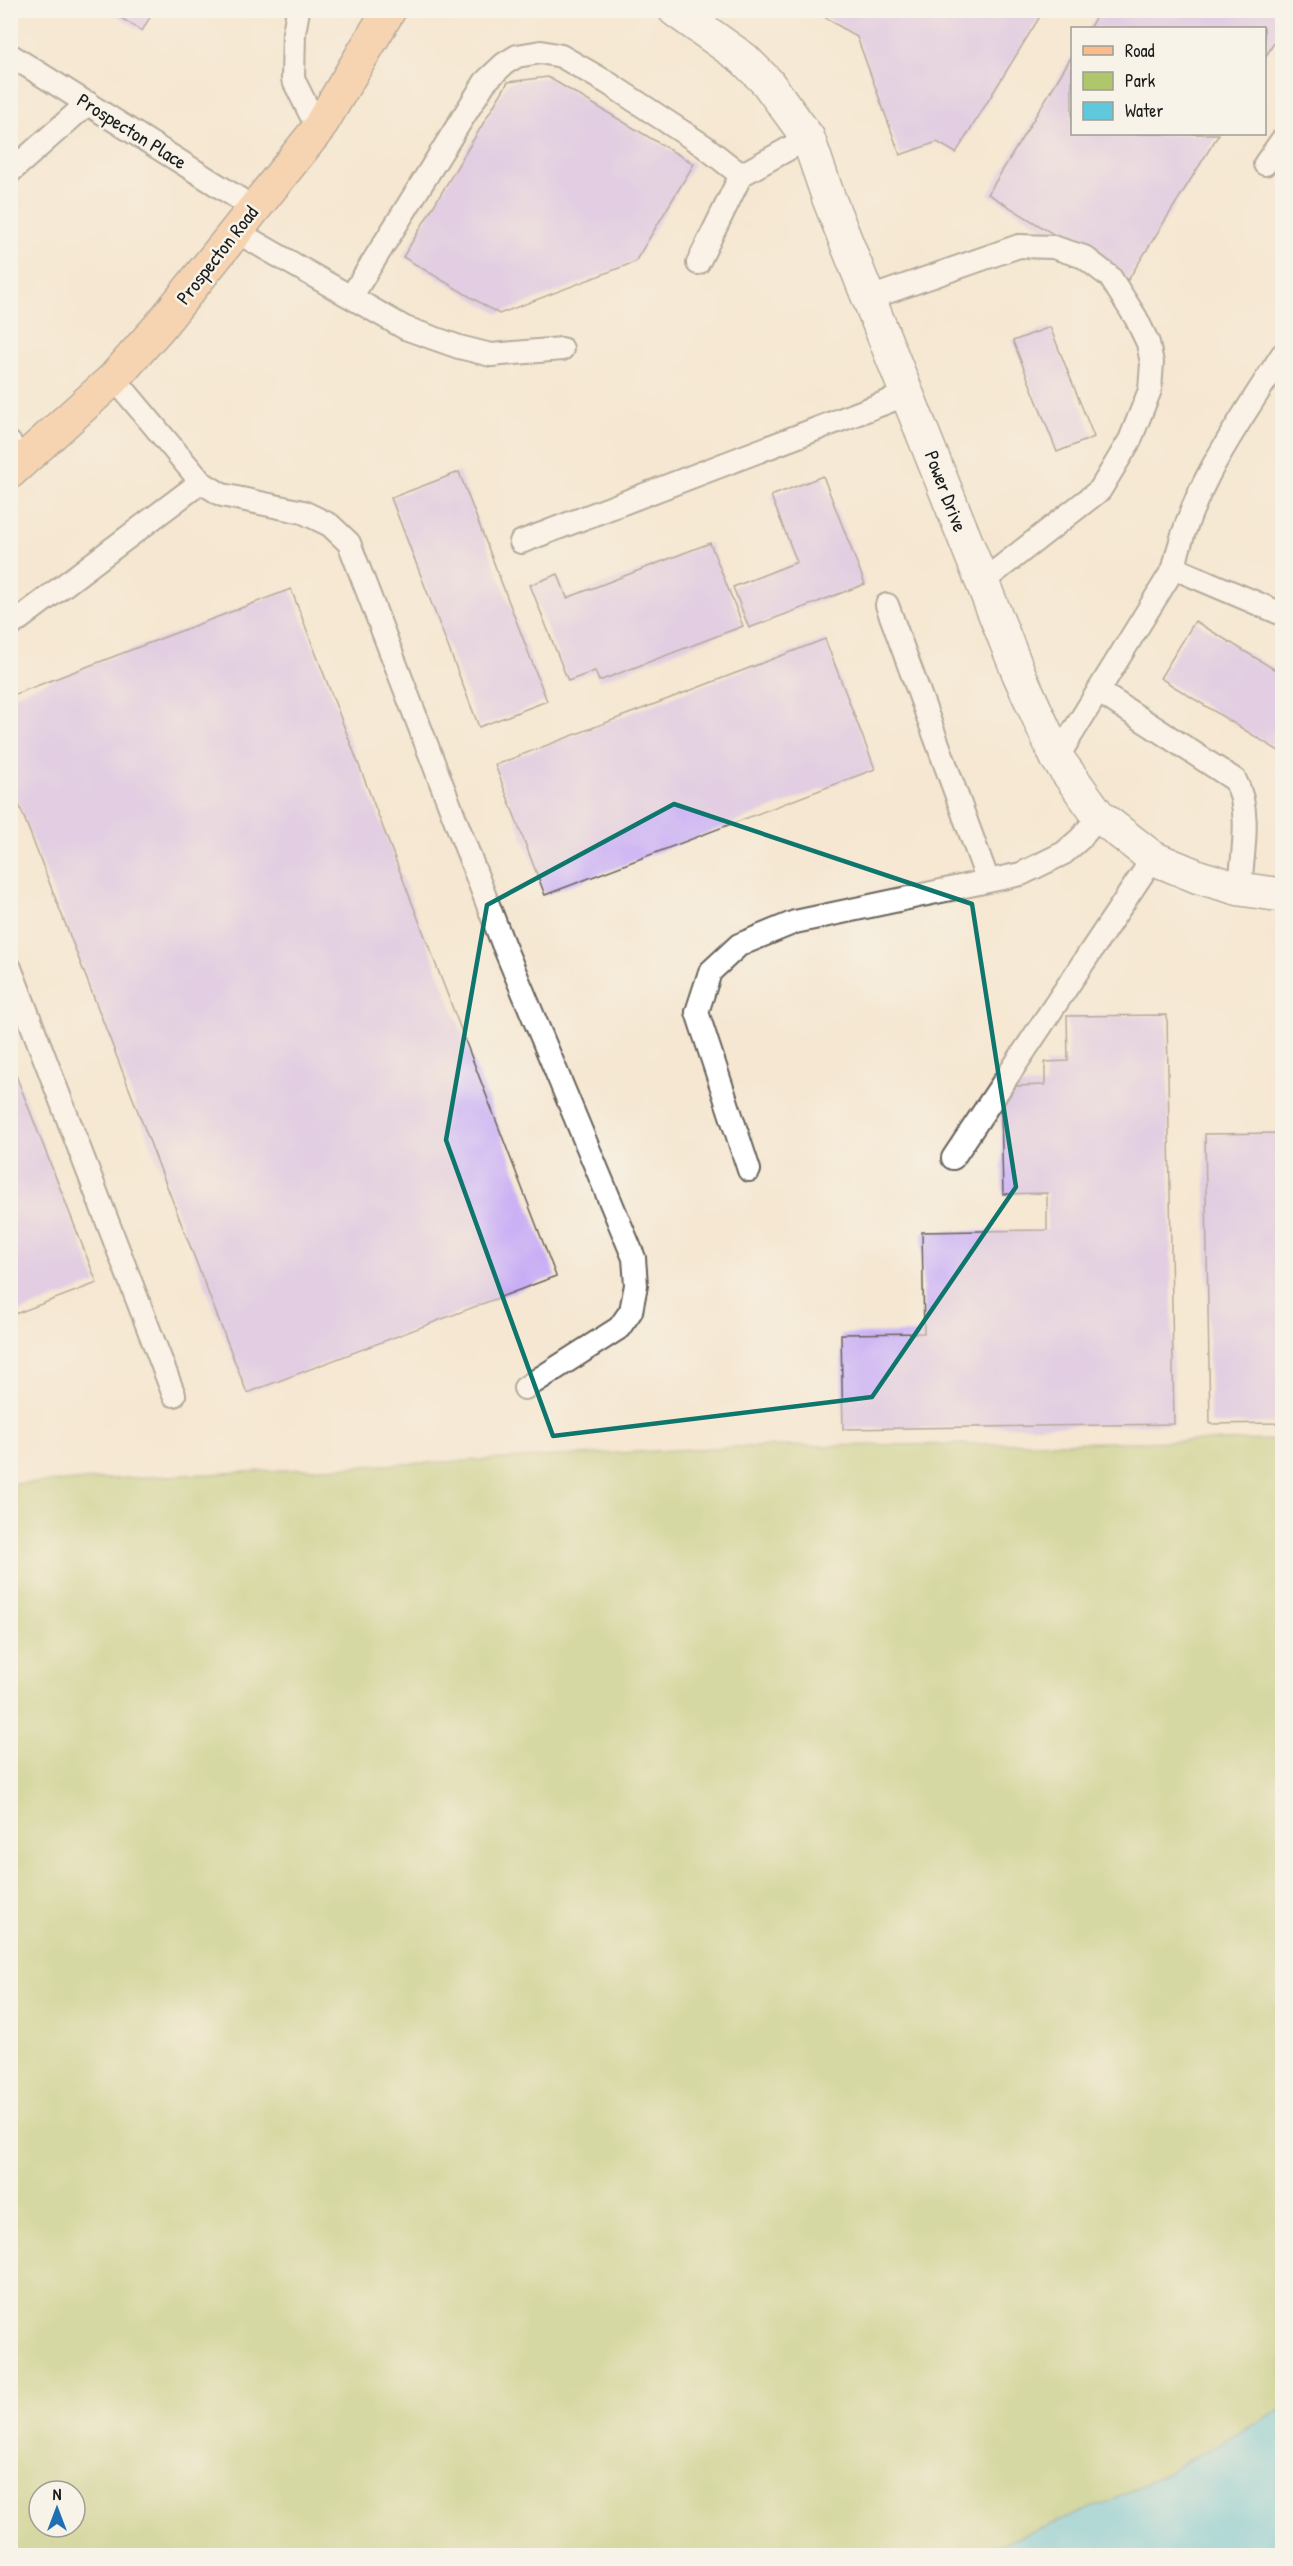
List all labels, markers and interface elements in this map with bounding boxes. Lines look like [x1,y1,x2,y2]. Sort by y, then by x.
legend [1071,27,1266,135]
text: Road [1125,38,1155,63]
text: Park [1125,68,1156,93]
street label: Prospecton Place [72,86,192,175]
text: Water [1125,98,1163,123]
street label: Prospecton Road [169,199,264,310]
street label: Power Drive [919,446,974,535]
north arrow [27,2479,87,2539]
text: N [53,2483,62,2505]

